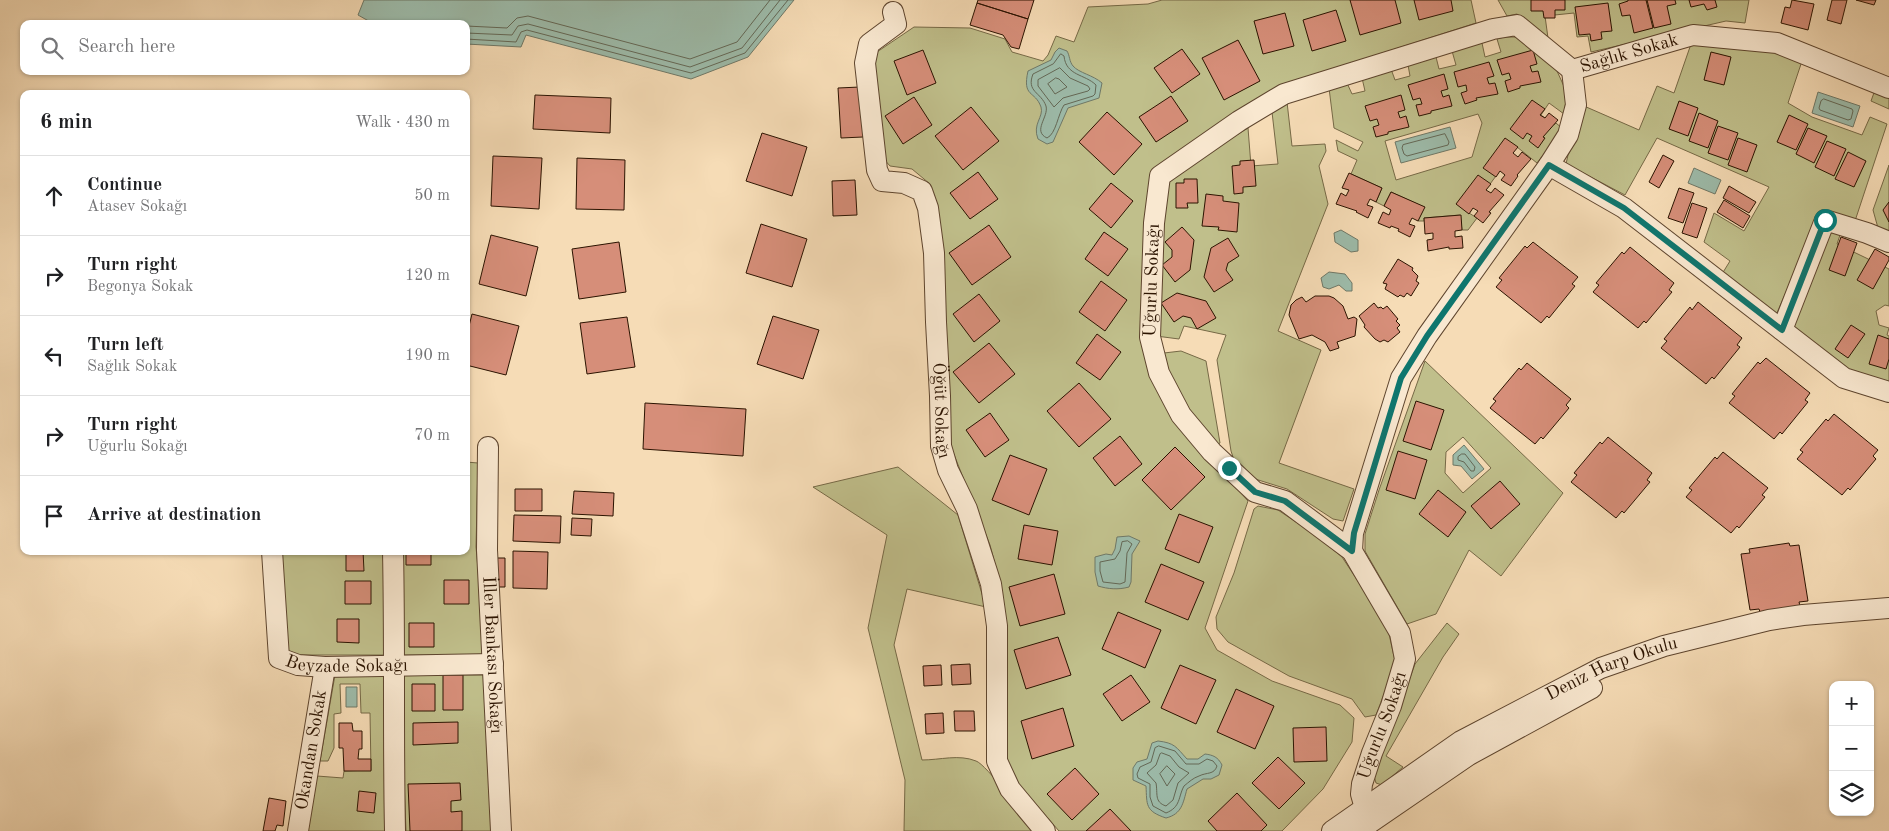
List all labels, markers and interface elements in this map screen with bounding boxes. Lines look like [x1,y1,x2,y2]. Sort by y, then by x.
search box [20,20,470,75]
street label: Sağlık Sokak [1578,31,1680,76]
icon: search [38,34,66,62]
text: Search here [78,38,175,57]
text: 6 min [40,112,93,133]
text: Walk · 430 m [355,115,450,131]
text: Continue [87,176,162,195]
icon: ahead [40,182,68,210]
text: 50 m [414,188,450,204]
text: Atasev Sokağı [87,199,187,215]
route start [1814,209,1837,232]
street label: Uğurlu Sokağı [1141,223,1163,337]
text: Turn right [87,256,177,275]
icon: right [40,262,68,290]
text: 120 m [405,268,450,284]
text: Begonya Sokak [87,279,193,295]
text: Turn left [87,336,164,355]
icon: left [40,342,68,370]
text: 190 m [405,348,450,364]
text: Sağlık Sokak [87,359,177,375]
street label: Öğüt Sokağı [929,362,953,461]
text: Turn right [87,416,177,435]
icon: right [40,422,68,450]
text: 70 m [414,428,450,444]
text: Uğurlu Sokağı [87,439,188,455]
route end [1218,457,1241,480]
icon: arrive [40,502,68,530]
text: Arrive at destination [87,506,261,525]
street label: İller Bankası Sokağı [479,576,505,734]
street label: Deniz Harp Okulu [1543,634,1680,704]
street label: Beyzade Sokağı [283,652,408,676]
street label: Uğurlu Sokağı [1355,669,1410,782]
map controls [1829,681,1874,816]
button: + [1829,681,1874,726]
street label: Okandan Sokak [293,689,330,811]
button: − [1829,726,1874,771]
button: layers [1829,771,1874,816]

